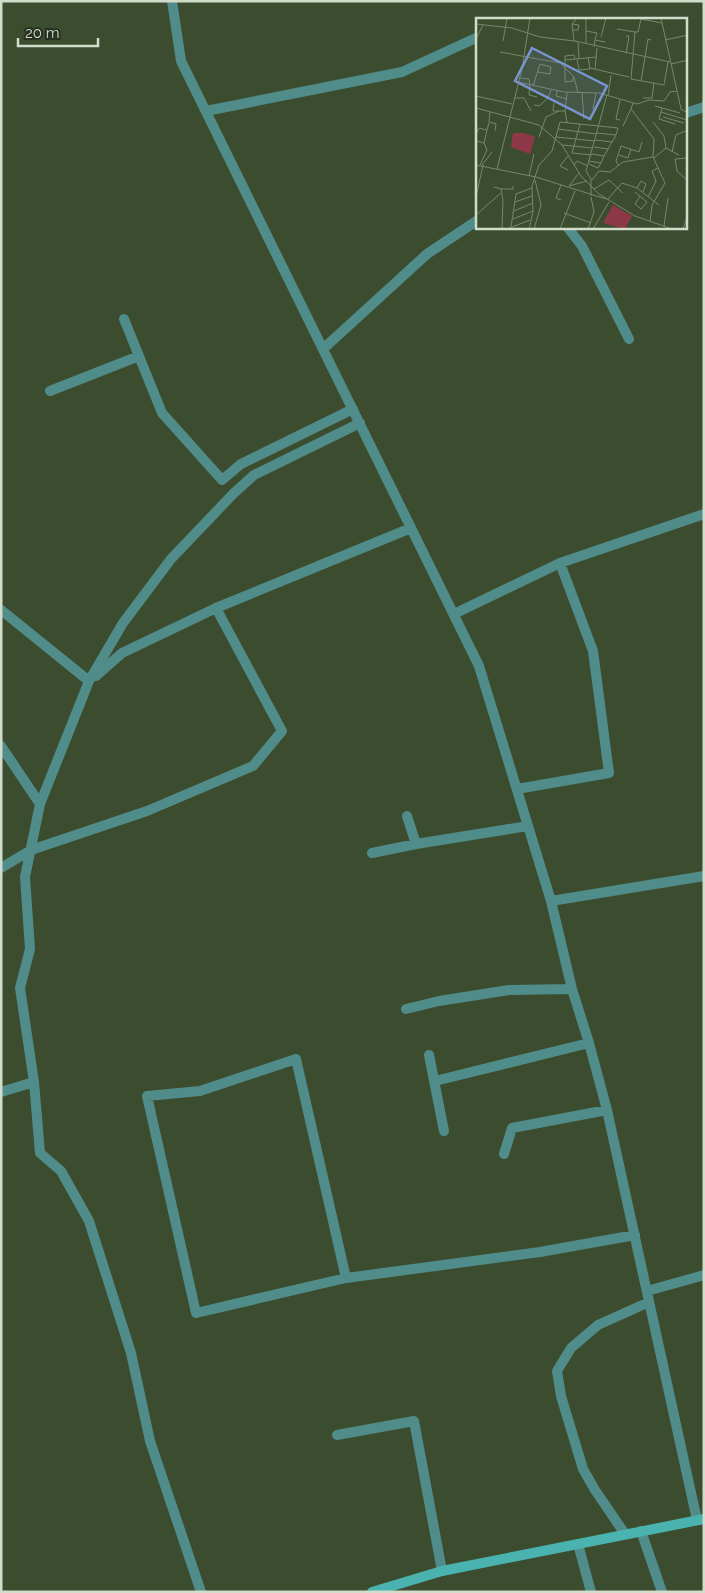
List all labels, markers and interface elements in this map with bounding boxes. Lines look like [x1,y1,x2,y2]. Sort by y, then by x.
scale bar [18,15,98,47]
inset map [476,18,688,229]
text: 20 m [25,24,60,42]

